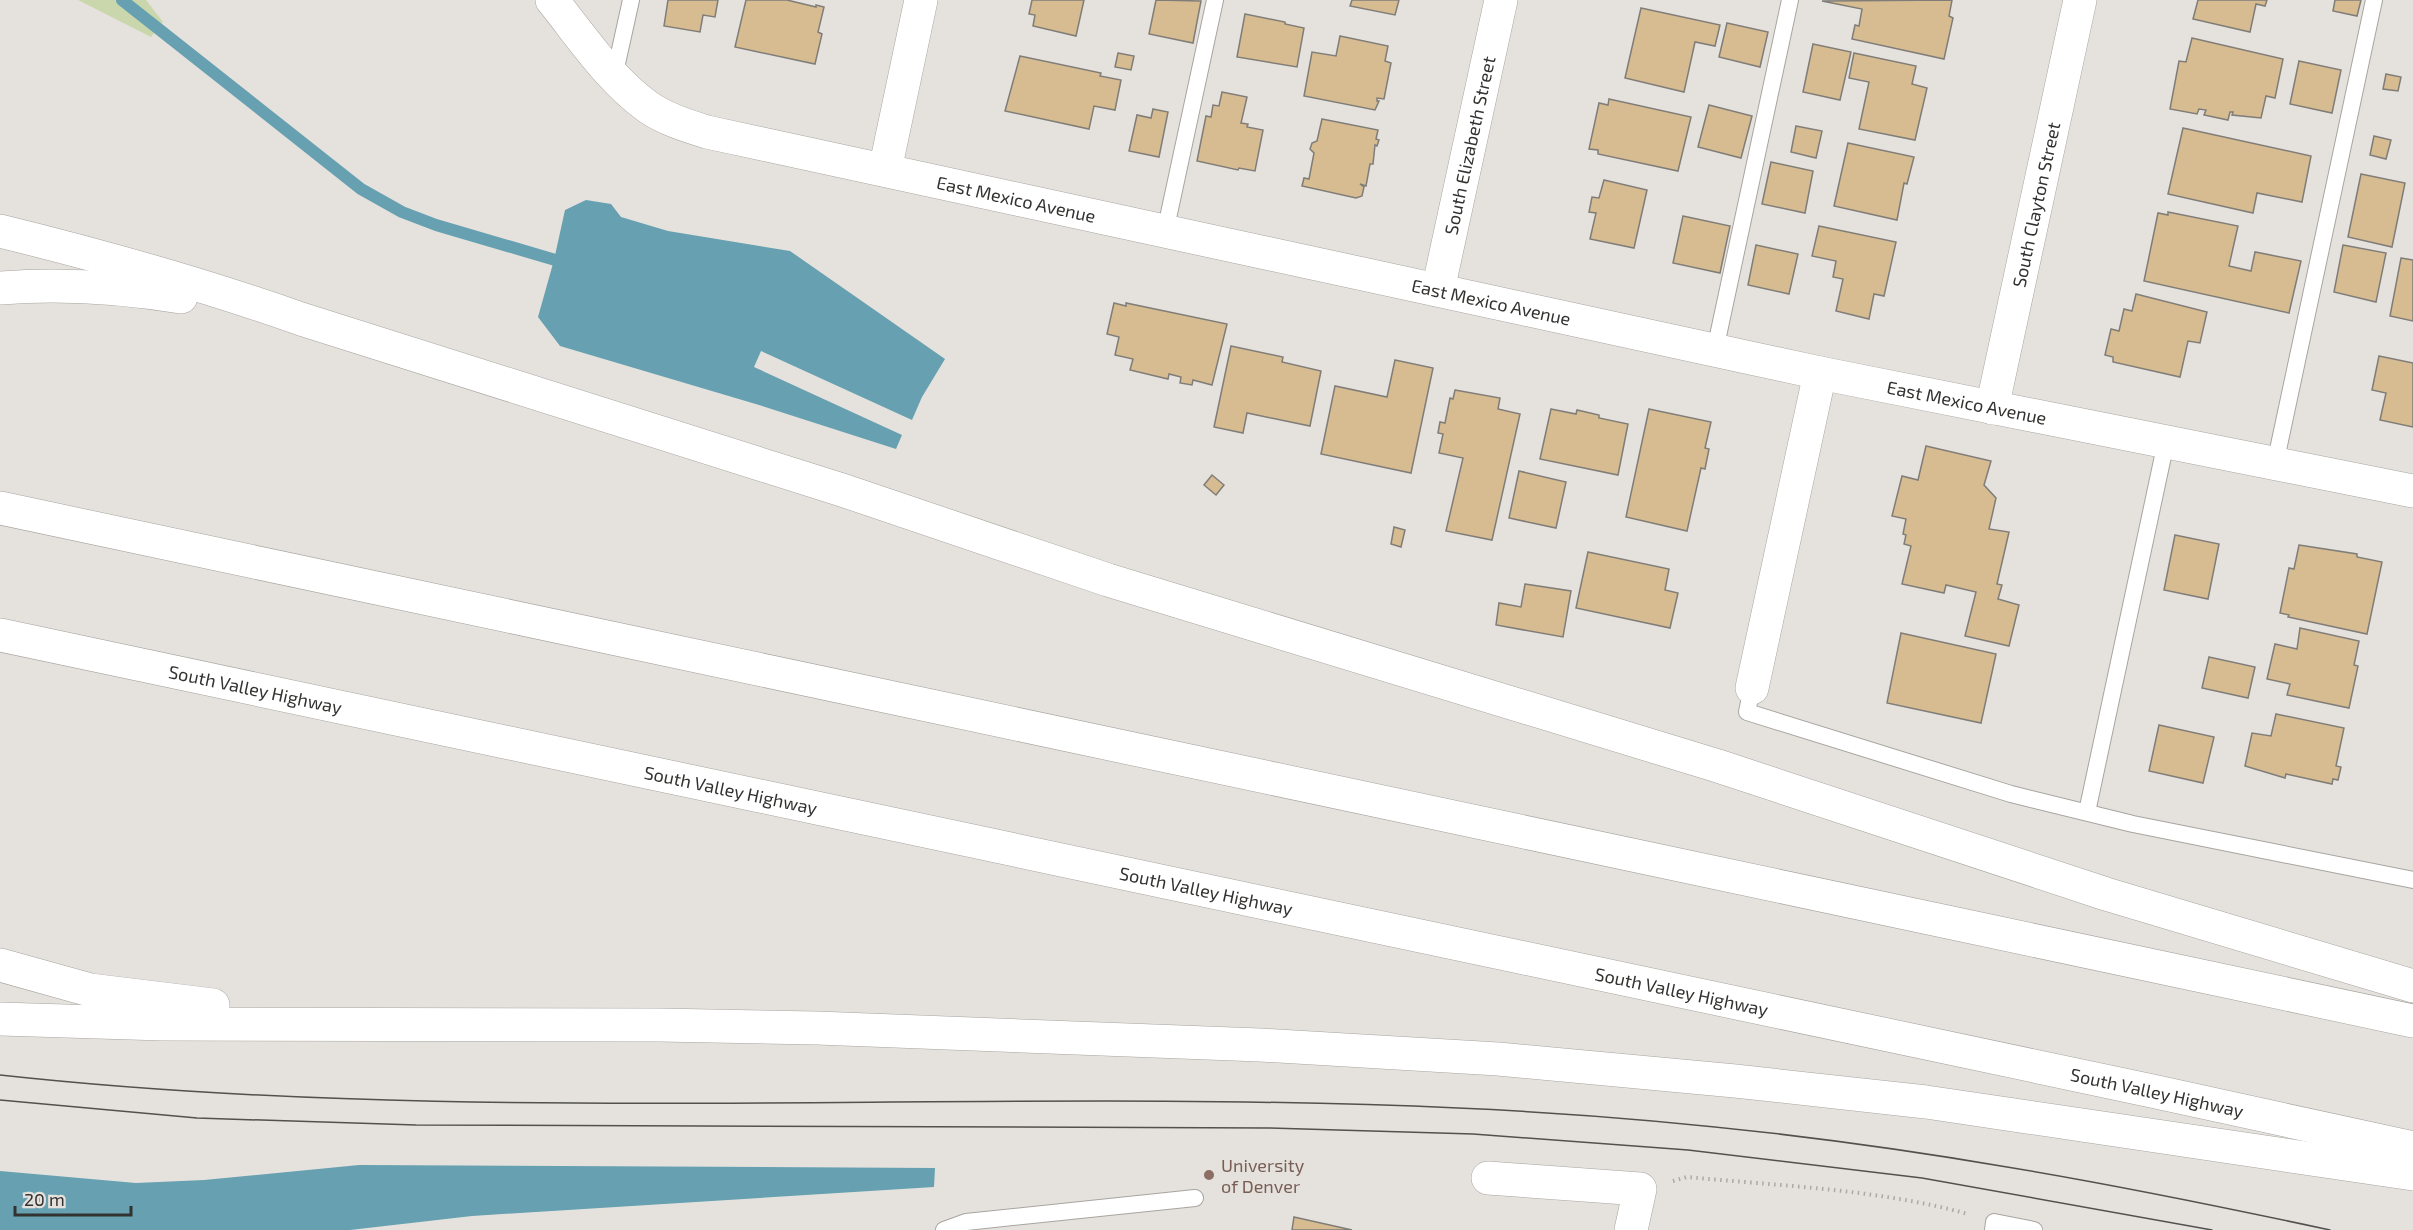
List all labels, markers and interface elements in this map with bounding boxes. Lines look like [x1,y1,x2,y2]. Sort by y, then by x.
street label: South Elizabeth Street [1439,54,1500,237]
street label: South Clayton Street [2007,120,2064,289]
street label: East Mexico Avenue [935,171,1098,227]
street label: East Mexico Avenue [1410,274,1573,330]
street label: East Mexico Avenue [1885,376,2048,429]
street label: South Valley Highway [167,660,344,718]
street label: South Valley Highway [642,761,820,819]
street label: South Valley Highway [1118,862,1295,920]
street label: South Valley Highway [1593,962,1771,1021]
street label: South Valley Highway [2068,1063,2246,1122]
place label: University of Denver [1221,1154,1305,1197]
marker: University of Denver [1202,1168,1216,1182]
scale bar [15,1179,130,1217]
text: 20 m [24,1188,65,1210]

